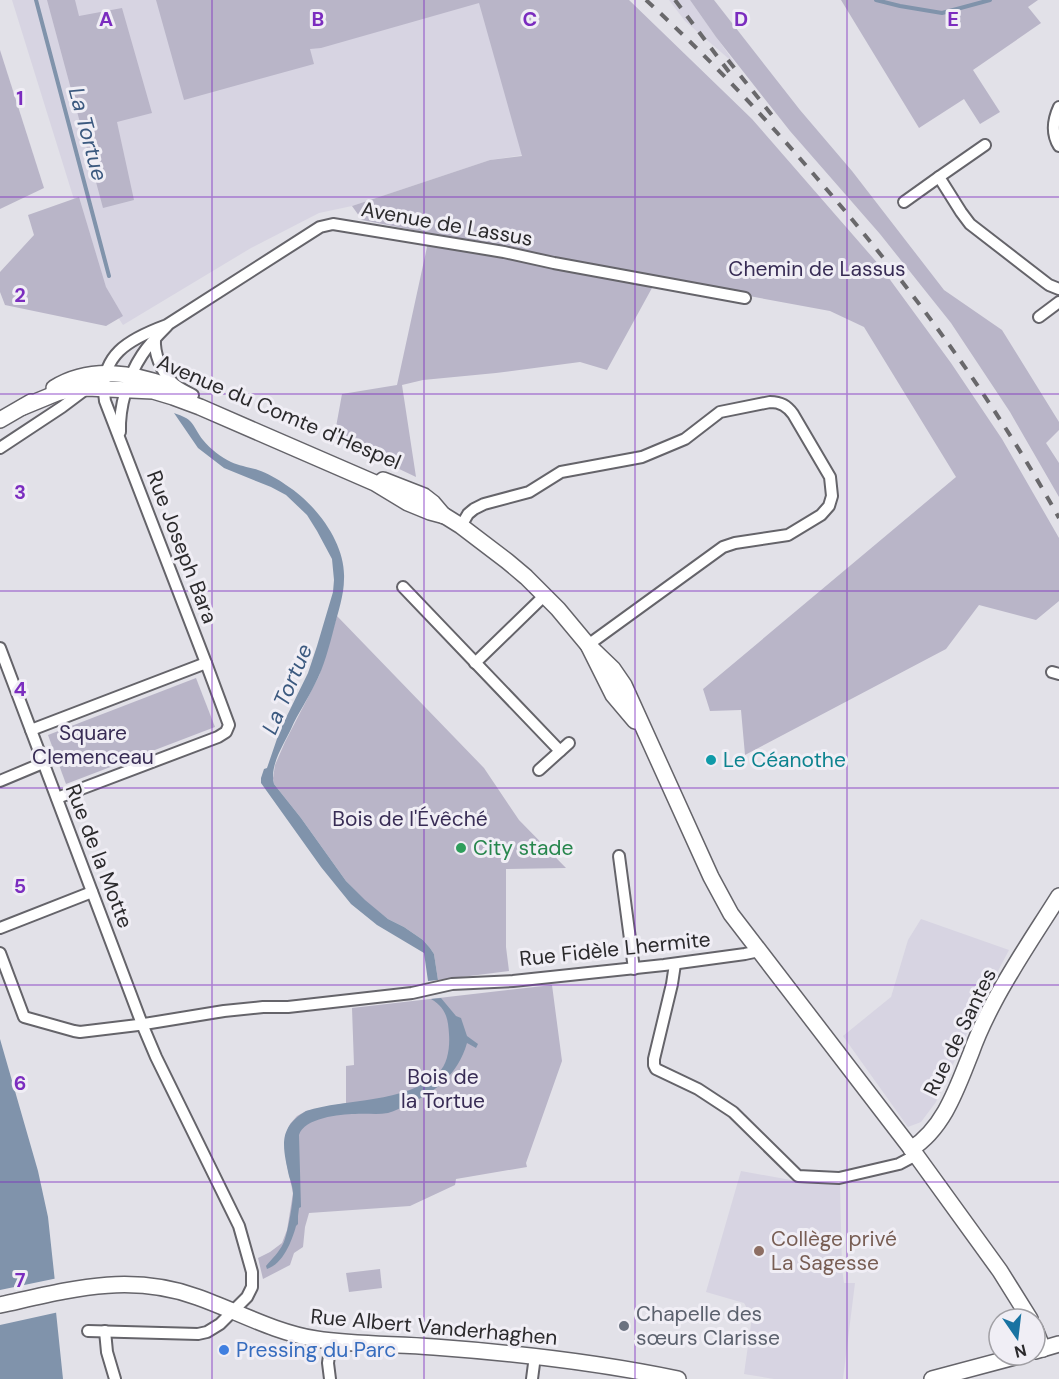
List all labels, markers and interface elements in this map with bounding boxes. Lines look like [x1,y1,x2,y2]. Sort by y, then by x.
text: A [99,6,113,32]
text: B [312,6,324,32]
text: C [523,6,537,32]
text: D [734,6,748,32]
text: E [947,6,959,32]
water label: La Tortue [62,84,114,184]
text: 1 [16,85,24,111]
street label: Avenue de Lassus [359,195,535,253]
park label: Chemin de Lassus [728,255,906,283]
text: 2 [14,282,26,308]
street label: Avenue du Comte d'Hespel [153,348,405,476]
street label: Rue Joseph Bara [140,467,224,627]
text: 3 [14,479,26,505]
water label: La Tortue [255,639,319,739]
text: 4 [14,676,27,702]
park label: Square Clemenceau [32,719,154,771]
place label: Le Céanothe [723,746,846,774]
marker: Le Céanothe [704,753,718,767]
street label: Rue de la Motte [59,780,139,932]
park label: Bois de l'Évêché [332,805,488,833]
place label: City stade [473,834,573,862]
marker: City stade [454,841,468,855]
text: 5 [14,873,26,899]
street label: Rue Fidèle Lhermite [518,925,712,973]
street label: Rue de Santes [917,963,1003,1101]
park label: Bois de la Tortue [401,1063,485,1115]
text: 6 [14,1070,26,1096]
place label: Collège privé La Sagesse [771,1225,897,1277]
marker: Collège privé La Sagesse [752,1244,766,1258]
text: 7 [15,1267,26,1293]
place label: Chapelle des sœurs Clarisse [636,1300,780,1352]
street label: Rue Albert Vanderhaghen [309,1302,559,1352]
north arrow [987,1307,1047,1367]
marker: Chapelle des sœurs Clarisse [617,1319,631,1333]
place label: Pressing du Parc [236,1336,396,1364]
text: N [1012,1339,1029,1363]
marker: Pressing du Parc [217,1343,231,1357]

